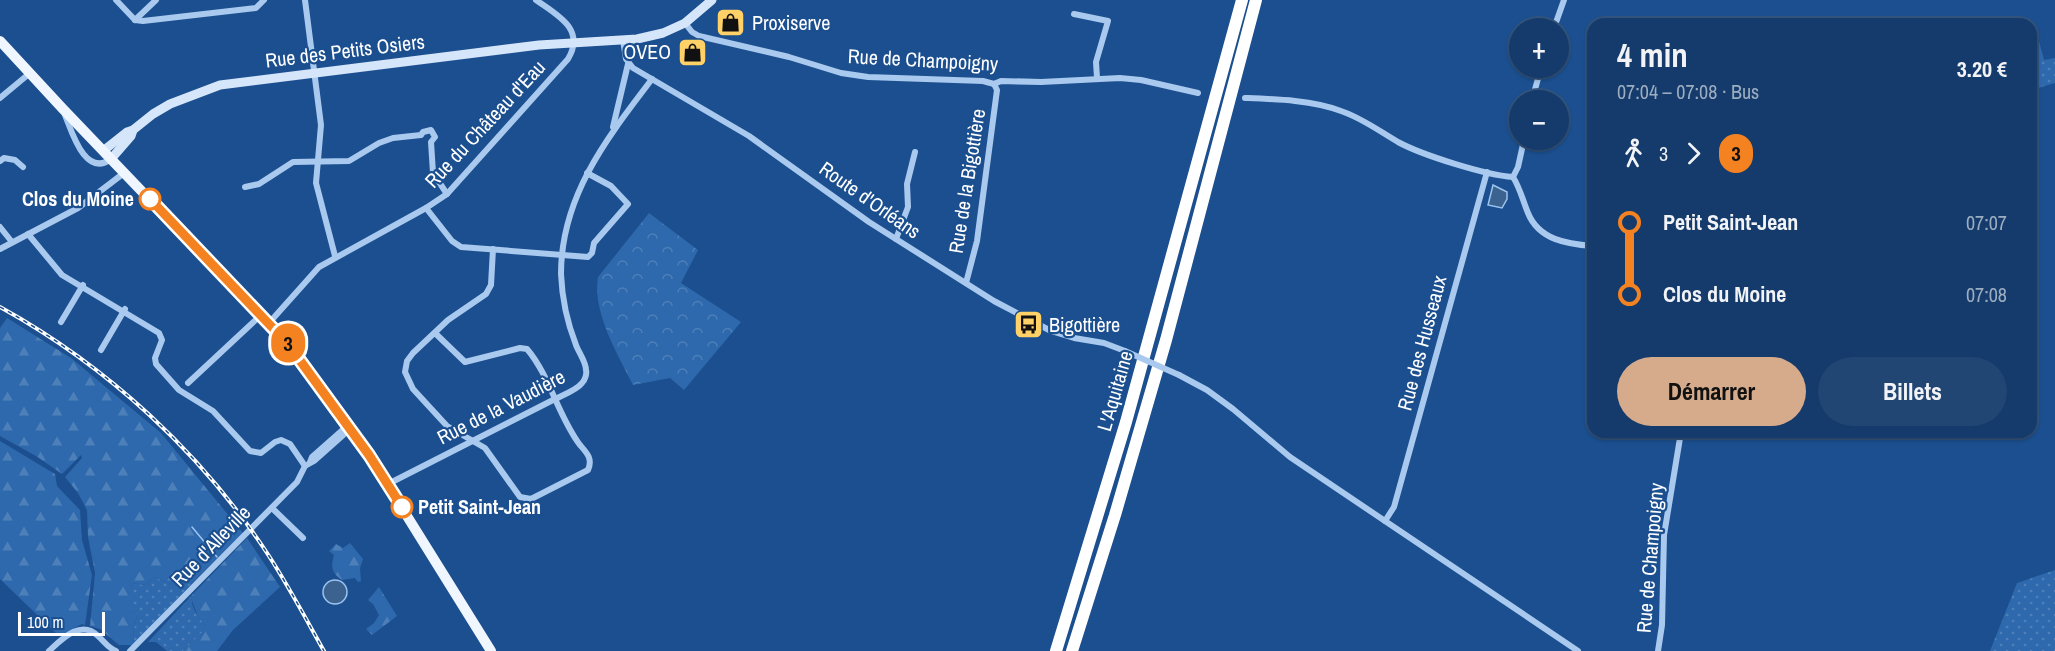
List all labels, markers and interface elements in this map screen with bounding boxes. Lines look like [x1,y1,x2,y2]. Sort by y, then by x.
shop icon: Proxiserve [715,7,747,39]
place label: Proxiserve [752,9,830,36]
map controls [1509,18,1569,150]
button: + [1509,18,1569,78]
street label: Rue des Petits Osiers [264,27,426,74]
text: 4 min [1617,33,1688,77]
shop icon: OVEO [676,36,708,68]
place label: OVEO [624,38,671,65]
street label: Rue de Champoigny [847,42,1000,77]
street label: Rue du Château d'Eau [418,54,551,193]
text: 3.20 € [1957,54,2007,84]
text: 07:04 – 07:08 · Bus [1617,78,1759,105]
button: − [1509,90,1569,150]
street label: Rue de la Bigottière [942,107,991,255]
icon: walk [1617,137,1650,170]
icon: forward [1677,137,1710,170]
text: 3 [1731,139,1741,168]
text: 3 [1659,140,1668,167]
street label: Route d'Orléans [814,155,926,244]
place label: Clos du Moine [22,185,134,212]
marker: Clos du Moine [139,188,161,210]
text: Petit Saint-Jean [1663,207,1798,237]
text: 07:07 [1966,209,2007,236]
street label: Rue des Husseaux [1391,272,1453,413]
text: Clos du Moine [1663,279,1786,309]
text: 07:08 [1966,281,2007,308]
bus stop icon: Bigottière [1012,309,1044,341]
place label: Bigottière [1049,311,1120,338]
line badge: 3 [268,324,308,362]
text: 3 [283,329,293,358]
street label: L'Aquitaine [1090,347,1139,434]
button: Démarrer [1617,357,1806,426]
button: Billets [1818,357,2007,426]
street label: Rue de la Vaudière [432,363,569,450]
street label: Rue de Champoigny [1629,481,1670,634]
place label: Petit Saint-Jean [418,493,541,520]
marker: Petit Saint-Jean [391,496,413,518]
street label: Rue d'Alleville [165,499,256,592]
scale bar [18,609,105,636]
text: 100 m [27,611,63,633]

